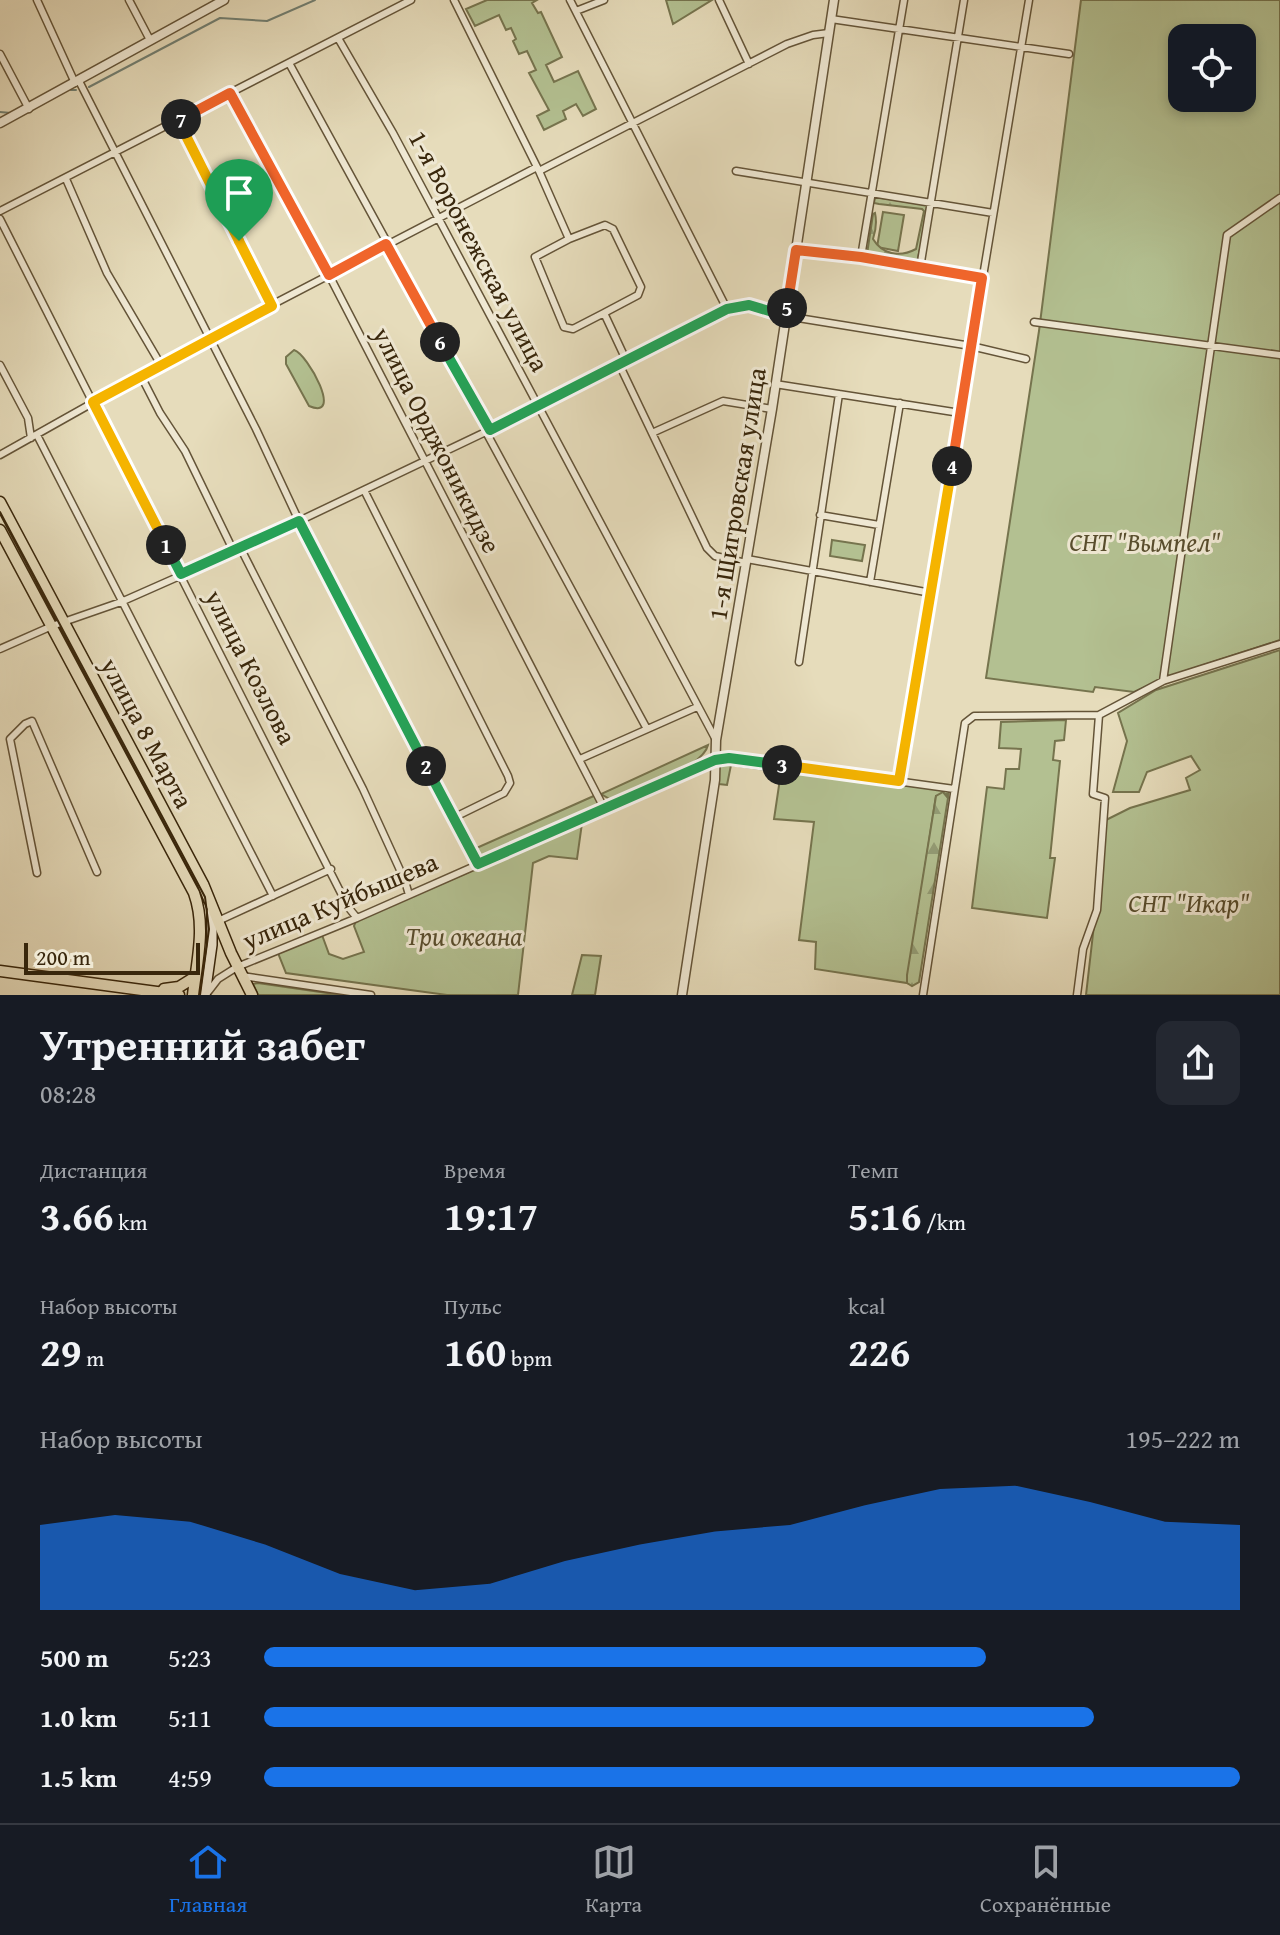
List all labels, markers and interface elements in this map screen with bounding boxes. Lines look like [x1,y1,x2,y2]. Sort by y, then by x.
map controls [1168,24,1256,112]
button: locate [1168,24,1256,112]
pin: 7 [161,99,201,139]
text: 7 [175,103,187,135]
street label: 1-я Воронежская улица [399,123,560,379]
pin [205,159,273,241]
icon: arrive [217,171,261,215]
pin: 5 [767,288,807,328]
text: 5 [781,292,793,324]
street label: улица Орджоникидзе [363,319,511,560]
pin: 6 [420,322,460,362]
text: 6 [434,326,446,358]
street label: 1-я Щигровская улица [697,364,776,623]
pin: 4 [932,446,972,486]
text: 4 [946,450,958,482]
park label: СНТ "Вымпел" [1069,522,1221,561]
pin: 1 [146,525,186,565]
text: 1 [160,529,172,561]
street label: улица Козлова [195,582,307,751]
street label: улица 8 Марта [91,649,204,816]
pin: 3 [762,745,802,785]
pin: 2 [406,746,446,786]
text: 3 [776,749,788,781]
text: 2 [420,750,432,782]
street label: улица Куйбышева [235,842,444,960]
park label: СНТ "Икар" [1128,883,1250,922]
park label: Три океана [406,916,522,955]
scale bar [24,939,200,975]
text: 200 m [36,941,91,973]
text: Утренний забег [40,1012,365,1076]
button: share [1156,1021,1240,1105]
text: 08:28 [40,1074,96,1113]
text: Дистанция [40,1154,148,1186]
text: Время [444,1154,506,1186]
text: Темп [848,1154,899,1186]
text: 3.66 [40,1186,113,1245]
text: 19:17 [444,1186,538,1245]
text: 5:16 [848,1186,921,1245]
text: km [113,1206,147,1238]
text: /km [921,1206,966,1238]
text: Набор высоты [40,1290,177,1322]
text: Пульс [444,1290,502,1322]
text: kcal [848,1290,886,1322]
text: 29 [40,1322,81,1381]
text: 160 [444,1322,506,1381]
text: 226 [848,1322,910,1381]
text: m [81,1342,104,1374]
text: bpm [506,1342,552,1374]
text: Набор высоты [40,1419,202,1458]
text: 195–222 m [1126,1419,1240,1458]
text: 500 m [40,1638,108,1677]
text: 5:23 [168,1638,212,1677]
text: 1.0 km [40,1698,117,1737]
text: 5:11 [168,1698,212,1737]
text: 1.5 km [40,1758,117,1797]
text: 4:59 [168,1758,212,1797]
tab: Главная [169,1840,247,1920]
tab: Карта [585,1840,642,1920]
tab: Сохранённые [980,1840,1111,1920]

